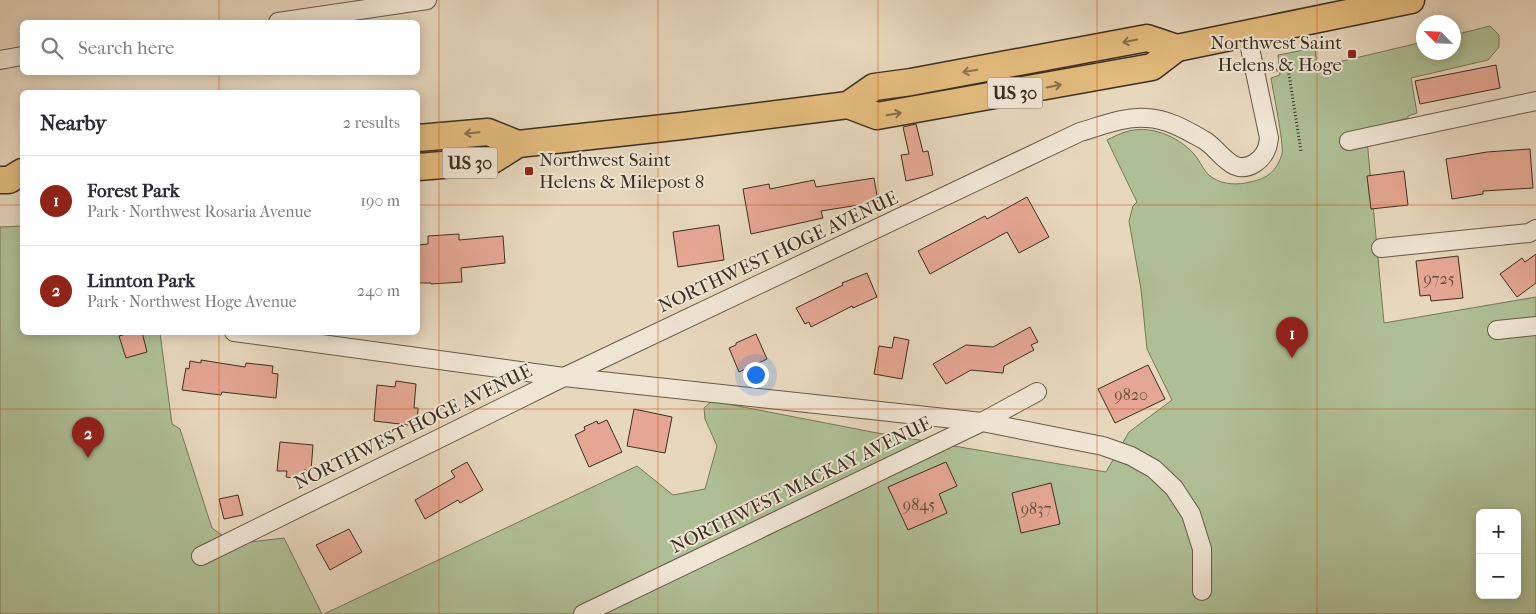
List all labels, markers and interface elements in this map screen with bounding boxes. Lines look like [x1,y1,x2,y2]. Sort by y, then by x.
north arrow [1416,15,1461,60]
search box [20,20,420,75]
place label: Northwest Saint Helens & Hoge [1210,32,1342,76]
icon: search [38,34,66,62]
text: Search here [78,37,174,59]
one-way arrow [1122,37,1138,47]
marker: Northwest Saint Helens & Hoge [1346,48,1358,60]
one-way arrow [962,66,978,76]
road number: US 30 [988,78,1042,109]
one-way arrow [1046,80,1062,90]
one-way arrow [886,108,902,118]
text: Nearby [40,111,106,135]
text: 2 results [343,113,400,132]
one-way arrow [464,128,480,138]
road number: US 30 [442,148,498,178]
place label: Northwest Saint Helens & Milepost 8 [539,149,704,193]
marker: Northwest Saint Helens & Milepost 8 [523,165,535,177]
text: Forest Park [87,180,180,202]
street label: NORTHWEST HOGE AVENUE [655,187,902,317]
text: 1 [53,191,59,210]
text: 190 m [360,191,400,210]
text: Park · Northwest Rosaria Avenue [87,202,311,221]
house number: 9725 [1423,269,1455,288]
text: Linnton Park [87,270,195,292]
text: 2 [52,281,60,300]
text: 240 m [357,281,400,300]
text: Park · Northwest Hoge Avenue [87,292,297,311]
pin: 1 [1276,317,1308,358]
street label: NORTHWEST HOGE AVENUE [290,360,536,494]
your location [743,362,769,388]
house number: 9820 [1114,385,1148,404]
street label: NORTHWEST MACKAY AVENUE [667,412,935,558]
pin: 2 [72,417,104,458]
house number: 9845 [903,495,935,514]
house number: 9837 [1021,499,1052,518]
map controls [1476,509,1521,599]
button: + [1476,509,1521,554]
button: − [1476,554,1521,599]

